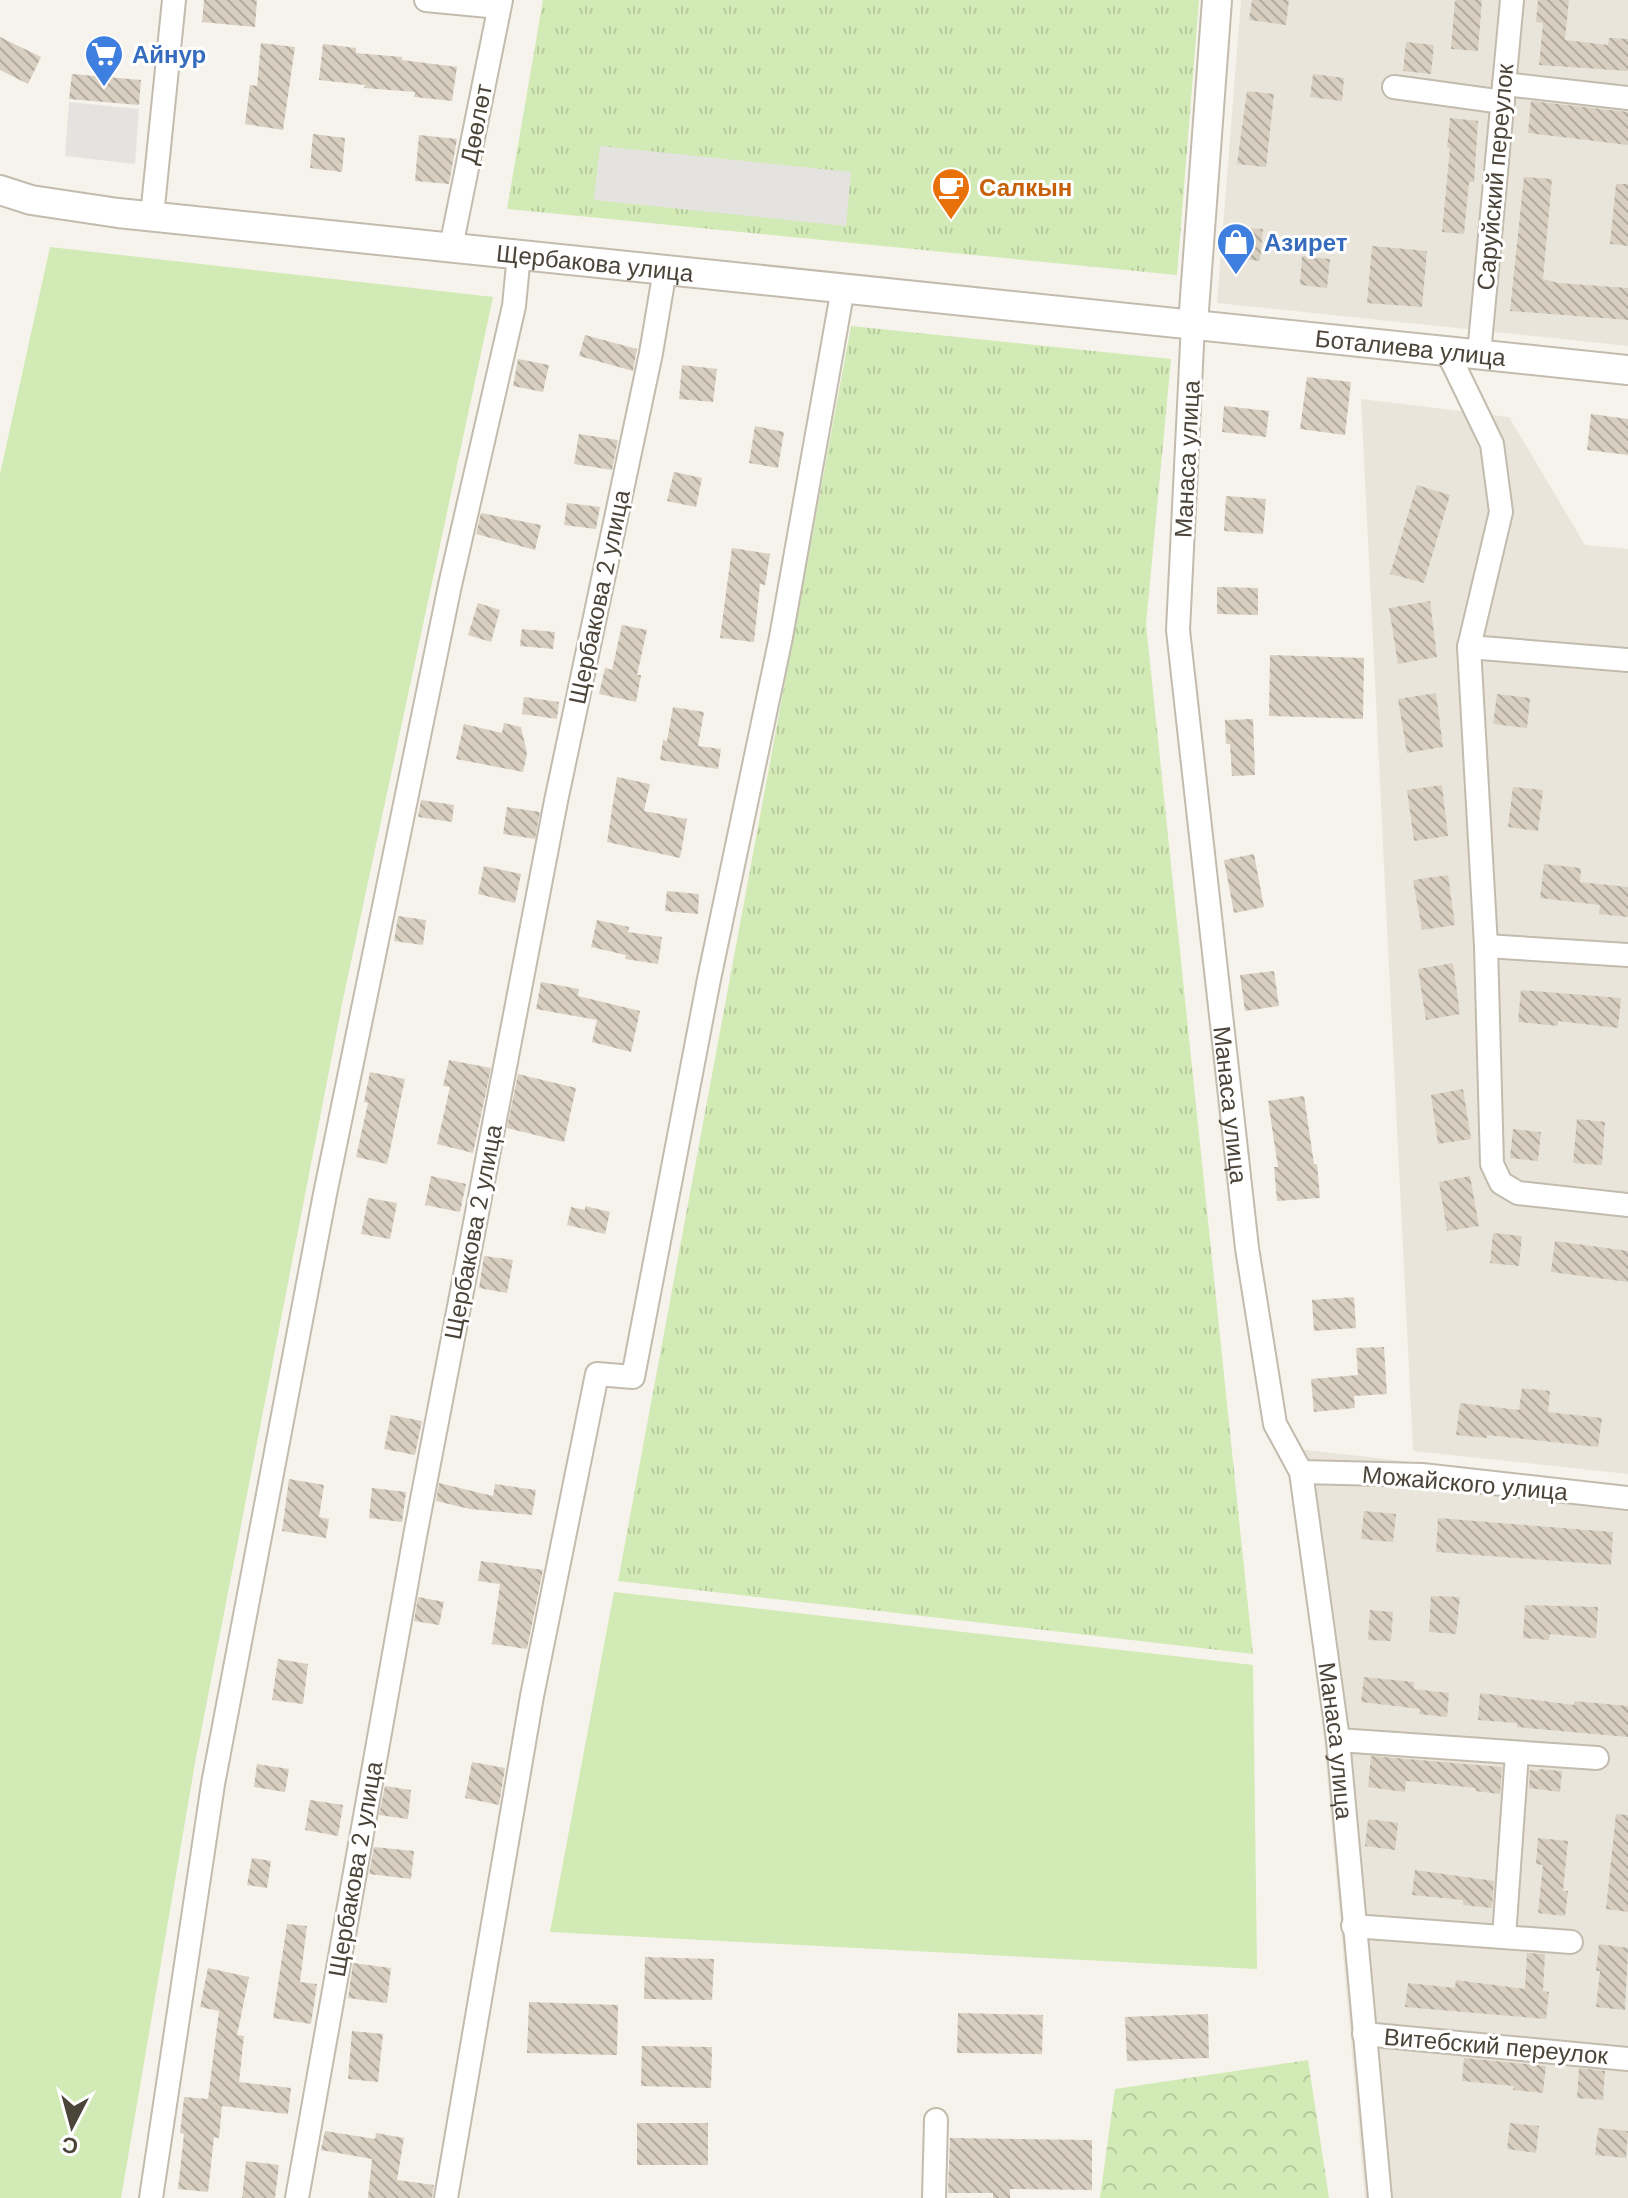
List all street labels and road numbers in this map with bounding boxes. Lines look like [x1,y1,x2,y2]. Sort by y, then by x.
street label: Саруйский переулок [1470,62,1520,292]
street label: Дөөлөт [453,81,499,167]
street label: Щербакова улица [495,237,696,288]
street label: Боталиева улица [1314,322,1508,373]
street label: Манаса улица [1167,379,1207,539]
street label: Щербакова 2 улица [561,486,637,707]
street label: Манаса улица [1207,1024,1255,1186]
street label: Щербакова 2 улица [437,1121,509,1342]
street label: Можайского улица [1361,1459,1570,1507]
street label: Манаса улица [1312,1660,1361,1821]
street label: Щербакова 2 улица [321,1758,389,1979]
street label: Витебский переулок [1383,2021,1610,2071]

